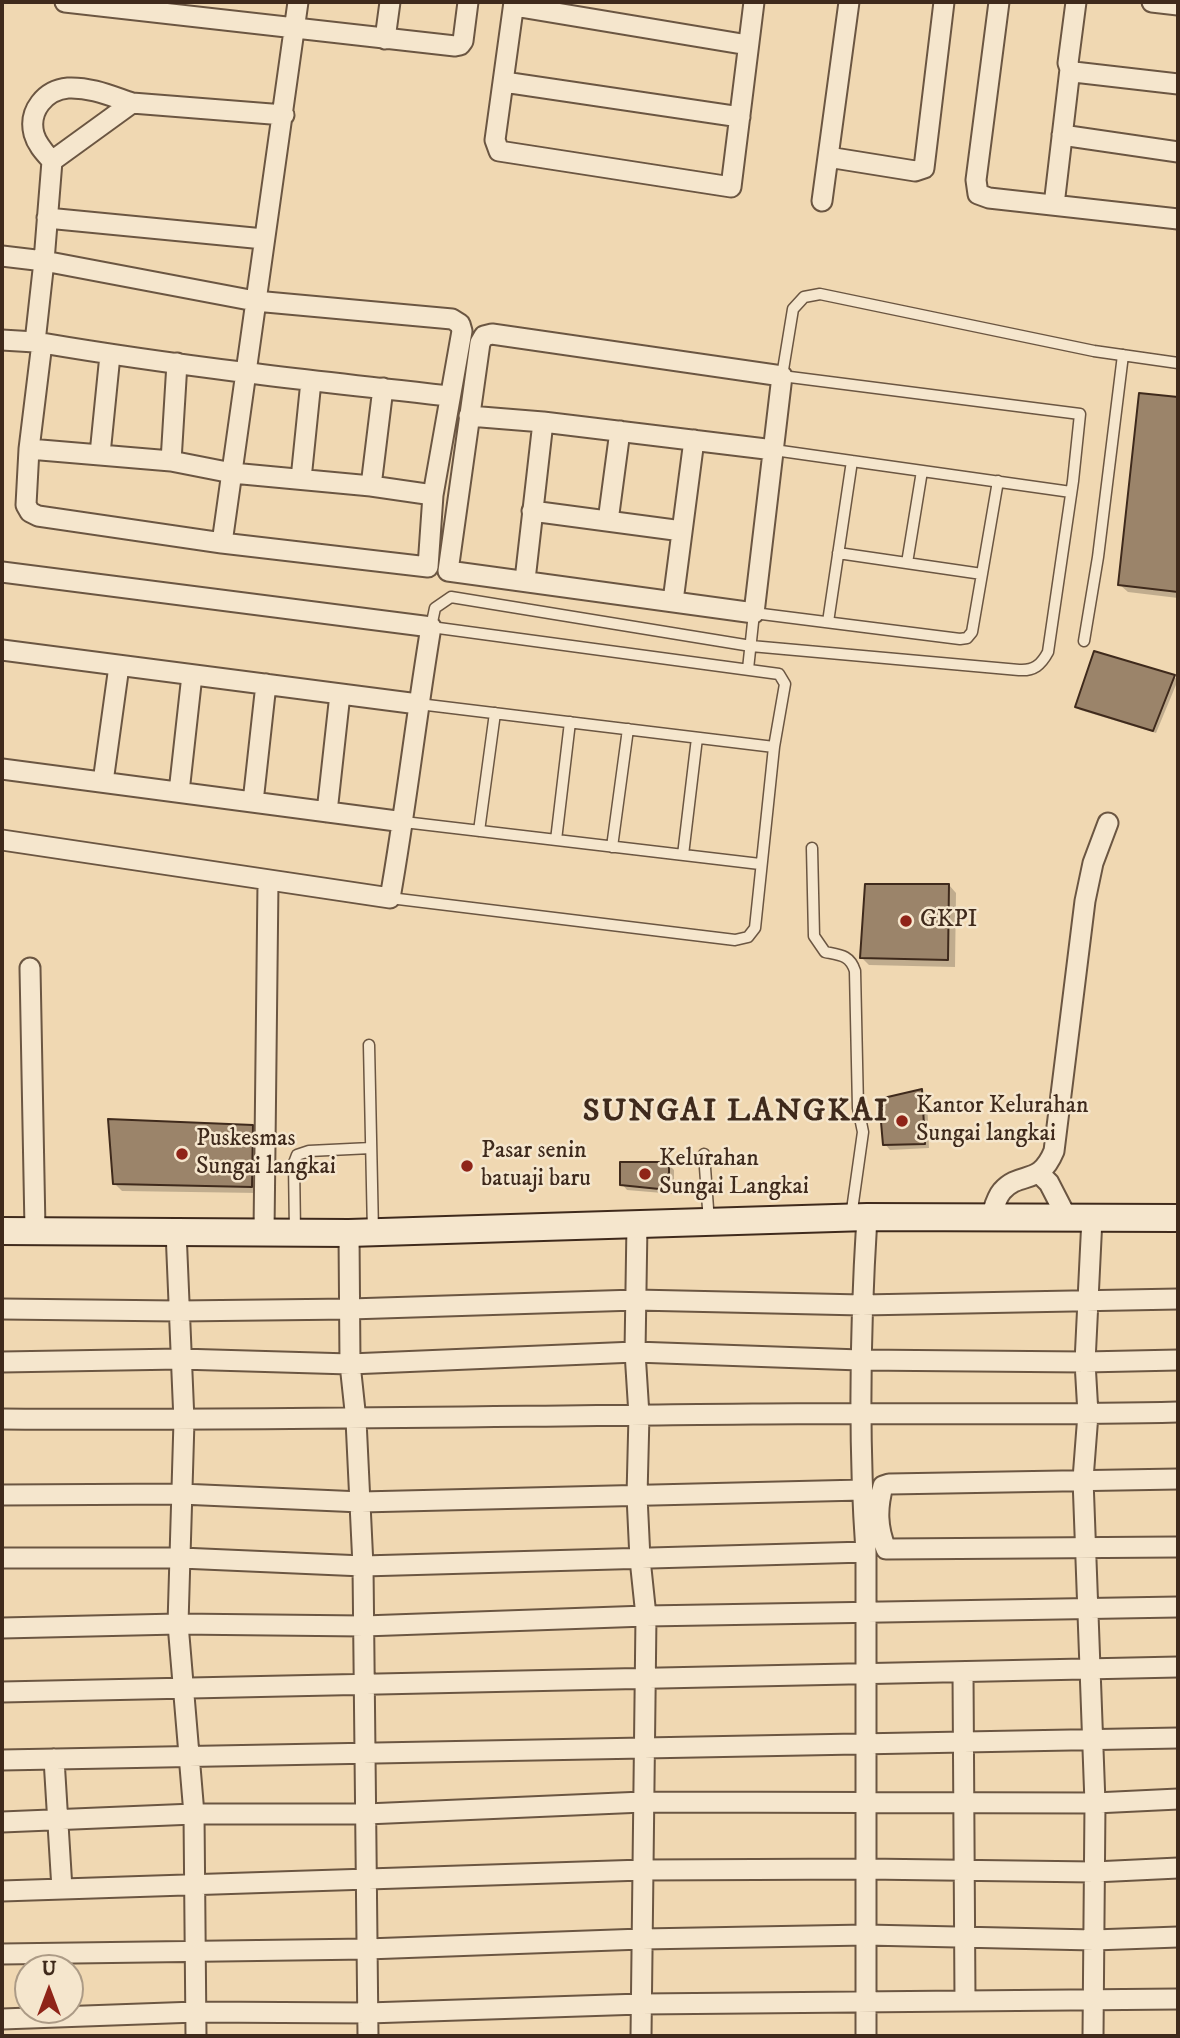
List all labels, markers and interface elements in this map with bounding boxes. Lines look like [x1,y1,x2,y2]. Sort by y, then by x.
place label: GKPI [920,907,977,935]
marker: GKPI [898,913,914,929]
place label: Kantor Kelurahan Sungai langkai [916,1093,1089,1149]
district label: SUNGAI LANGKAI [584,1094,888,1132]
marker: Kantor Kelurahan Sungai langkai [894,1113,910,1129]
place label: Puskesmas Sungai langkai [196,1126,336,1182]
place label: Pasar senin batuaji baru [481,1138,591,1194]
marker: Puskesmas Sungai langkai [174,1146,190,1162]
place label: Kelurahan Sungai Langkai [659,1146,809,1202]
marker: Pasar senin batuaji baru [459,1158,475,1174]
marker: Kelurahan Sungai Langkai [637,1166,653,1182]
north arrow [14,1954,84,2024]
text: U [42,1958,56,1981]

